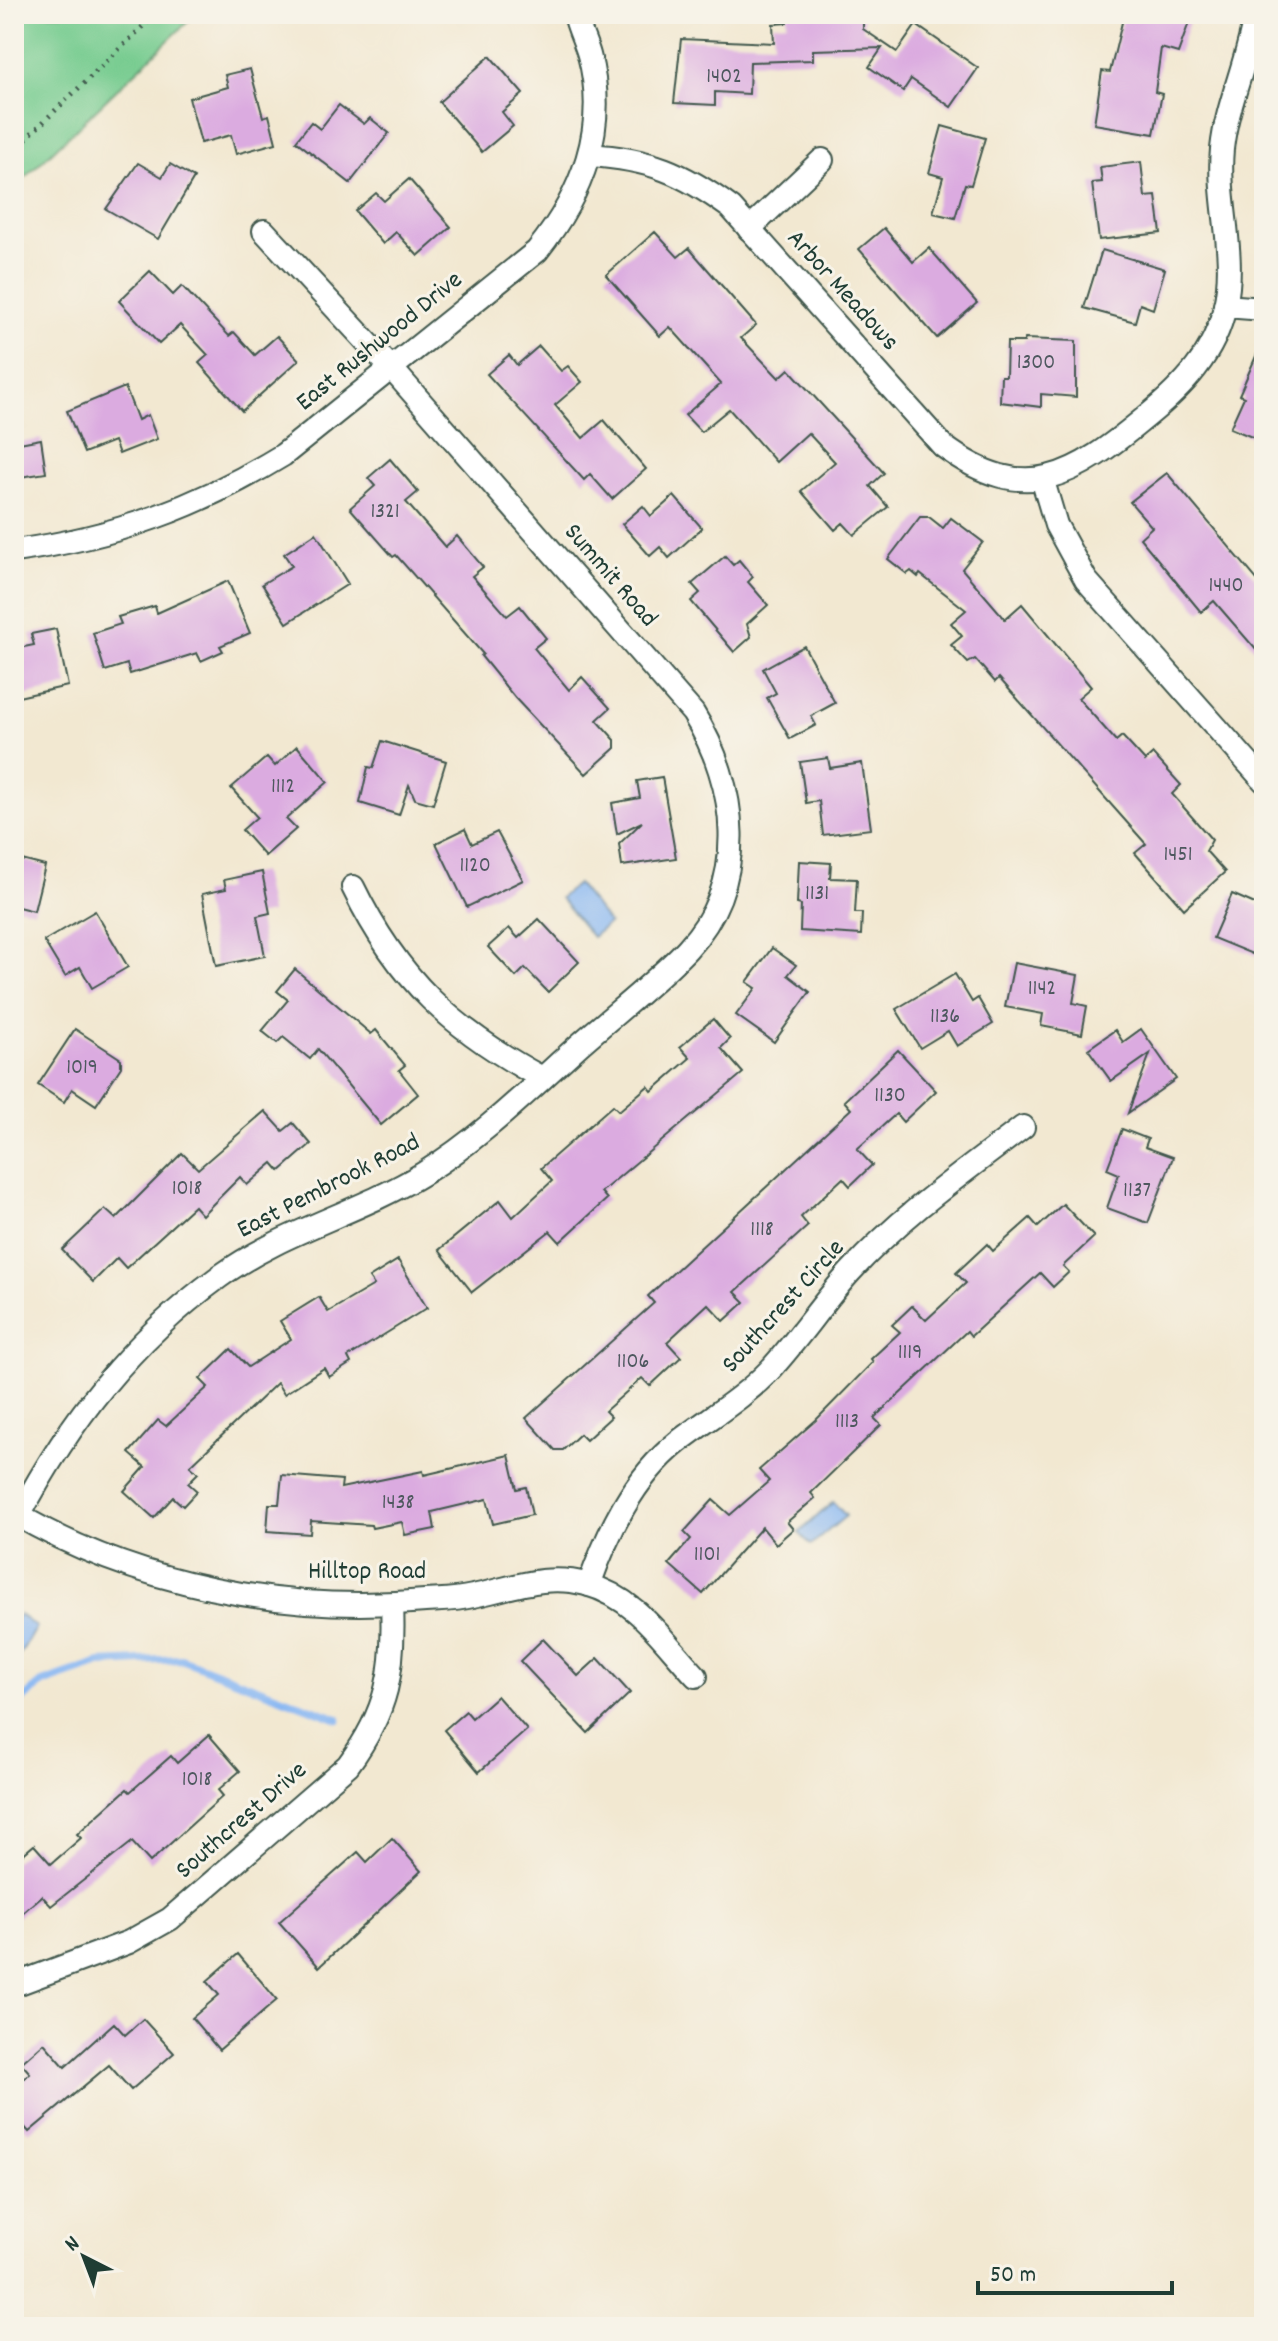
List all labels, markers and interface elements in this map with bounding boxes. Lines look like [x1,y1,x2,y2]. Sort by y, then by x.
house number: 1402 [706,62,742,93]
street label: Arbor Meadows [777,222,907,360]
street label: East Rushwood Drive [289,263,471,421]
house number: 1300 [1017,348,1055,379]
house number: 1321 [370,497,400,528]
street label: Summit Road [554,516,666,636]
house number: 1440 [1208,571,1244,602]
house number: 1112 [271,772,295,803]
house number: 1451 [1164,840,1192,871]
house number: 1120 [459,851,491,882]
house number: 1131 [805,879,829,910]
house number: 1142 [1028,974,1056,1005]
house number: 1136 [930,1002,960,1033]
house number: 1019 [66,1053,98,1084]
house number: 1130 [874,1081,906,1112]
street label: East Pembrook Road [231,1125,427,1249]
house number: 1018 [172,1174,202,1205]
house number: 1137 [1123,1176,1151,1207]
house number: 1118 [750,1215,774,1246]
street label: Southcrest Circle [714,1232,854,1382]
house number: 1119 [898,1338,922,1369]
house number: 1106 [617,1347,649,1378]
house number: 1113 [835,1407,859,1438]
house number: 1438 [382,1488,414,1519]
house number: 1101 [694,1540,720,1571]
street label: Hilltop Road [308,1554,426,1591]
street label: Southcrest Drive [168,1753,316,1889]
house number: 1018 [182,1765,212,1796]
north arrow [44,2217,124,2297]
text: N [59,2229,87,2260]
scale bar [978,2245,1172,2295]
text: 50 m [990,2259,1036,2293]

